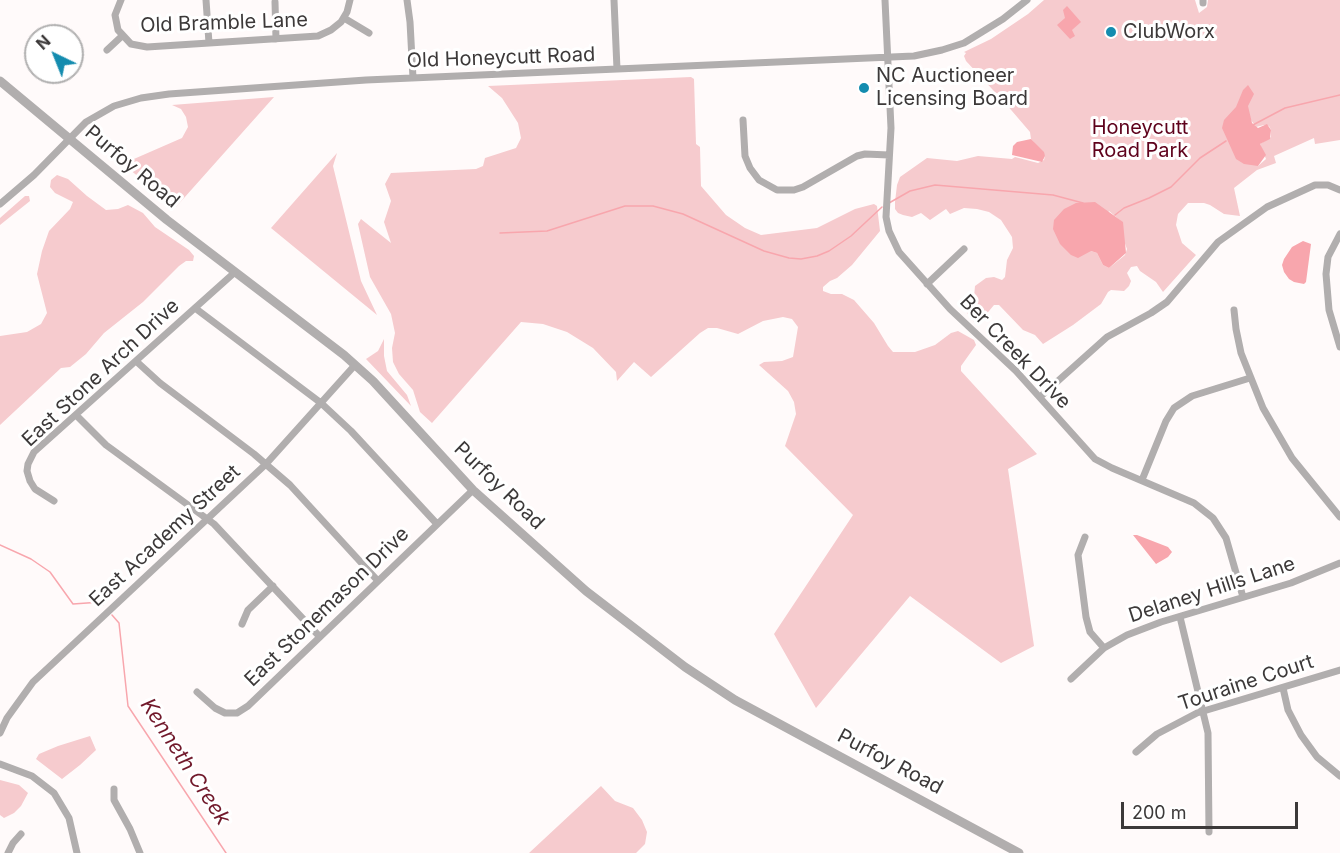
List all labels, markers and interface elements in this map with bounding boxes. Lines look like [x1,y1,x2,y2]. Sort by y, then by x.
street label: Old Bramble Lane [140,8,308,38]
place label: ClubWorx [1123,20,1215,44]
north arrow [24,24,84,84]
marker: ClubWorx [1104,25,1118,39]
text: N [32,31,54,54]
street label: Old Honeycutt Road [406,43,596,73]
place label: NC Auctioneer Licensing Board [876,64,1028,111]
marker: NC Auctioneer Licensing Board [857,81,871,95]
park label: Honeycutt Road Park [1092,116,1188,163]
street label: Purfoy Road [80,121,184,213]
street label: Ber Creek Drive [955,290,1075,414]
street label: East Stone Arch Drive [18,294,184,452]
street label: Purfoy Road [449,437,549,535]
street label: East Academy Street [85,460,245,612]
street label: East Stonemason Drive [240,522,414,692]
street label: Delaney Hills Lane [1126,552,1298,628]
street label: Touraine Court [1175,650,1317,716]
water label: Kenneth Creek [135,694,235,830]
street label: Purfoy Road [833,724,947,800]
scale bar [1124,790,1301,828]
text: 200 m [1132,802,1187,823]

